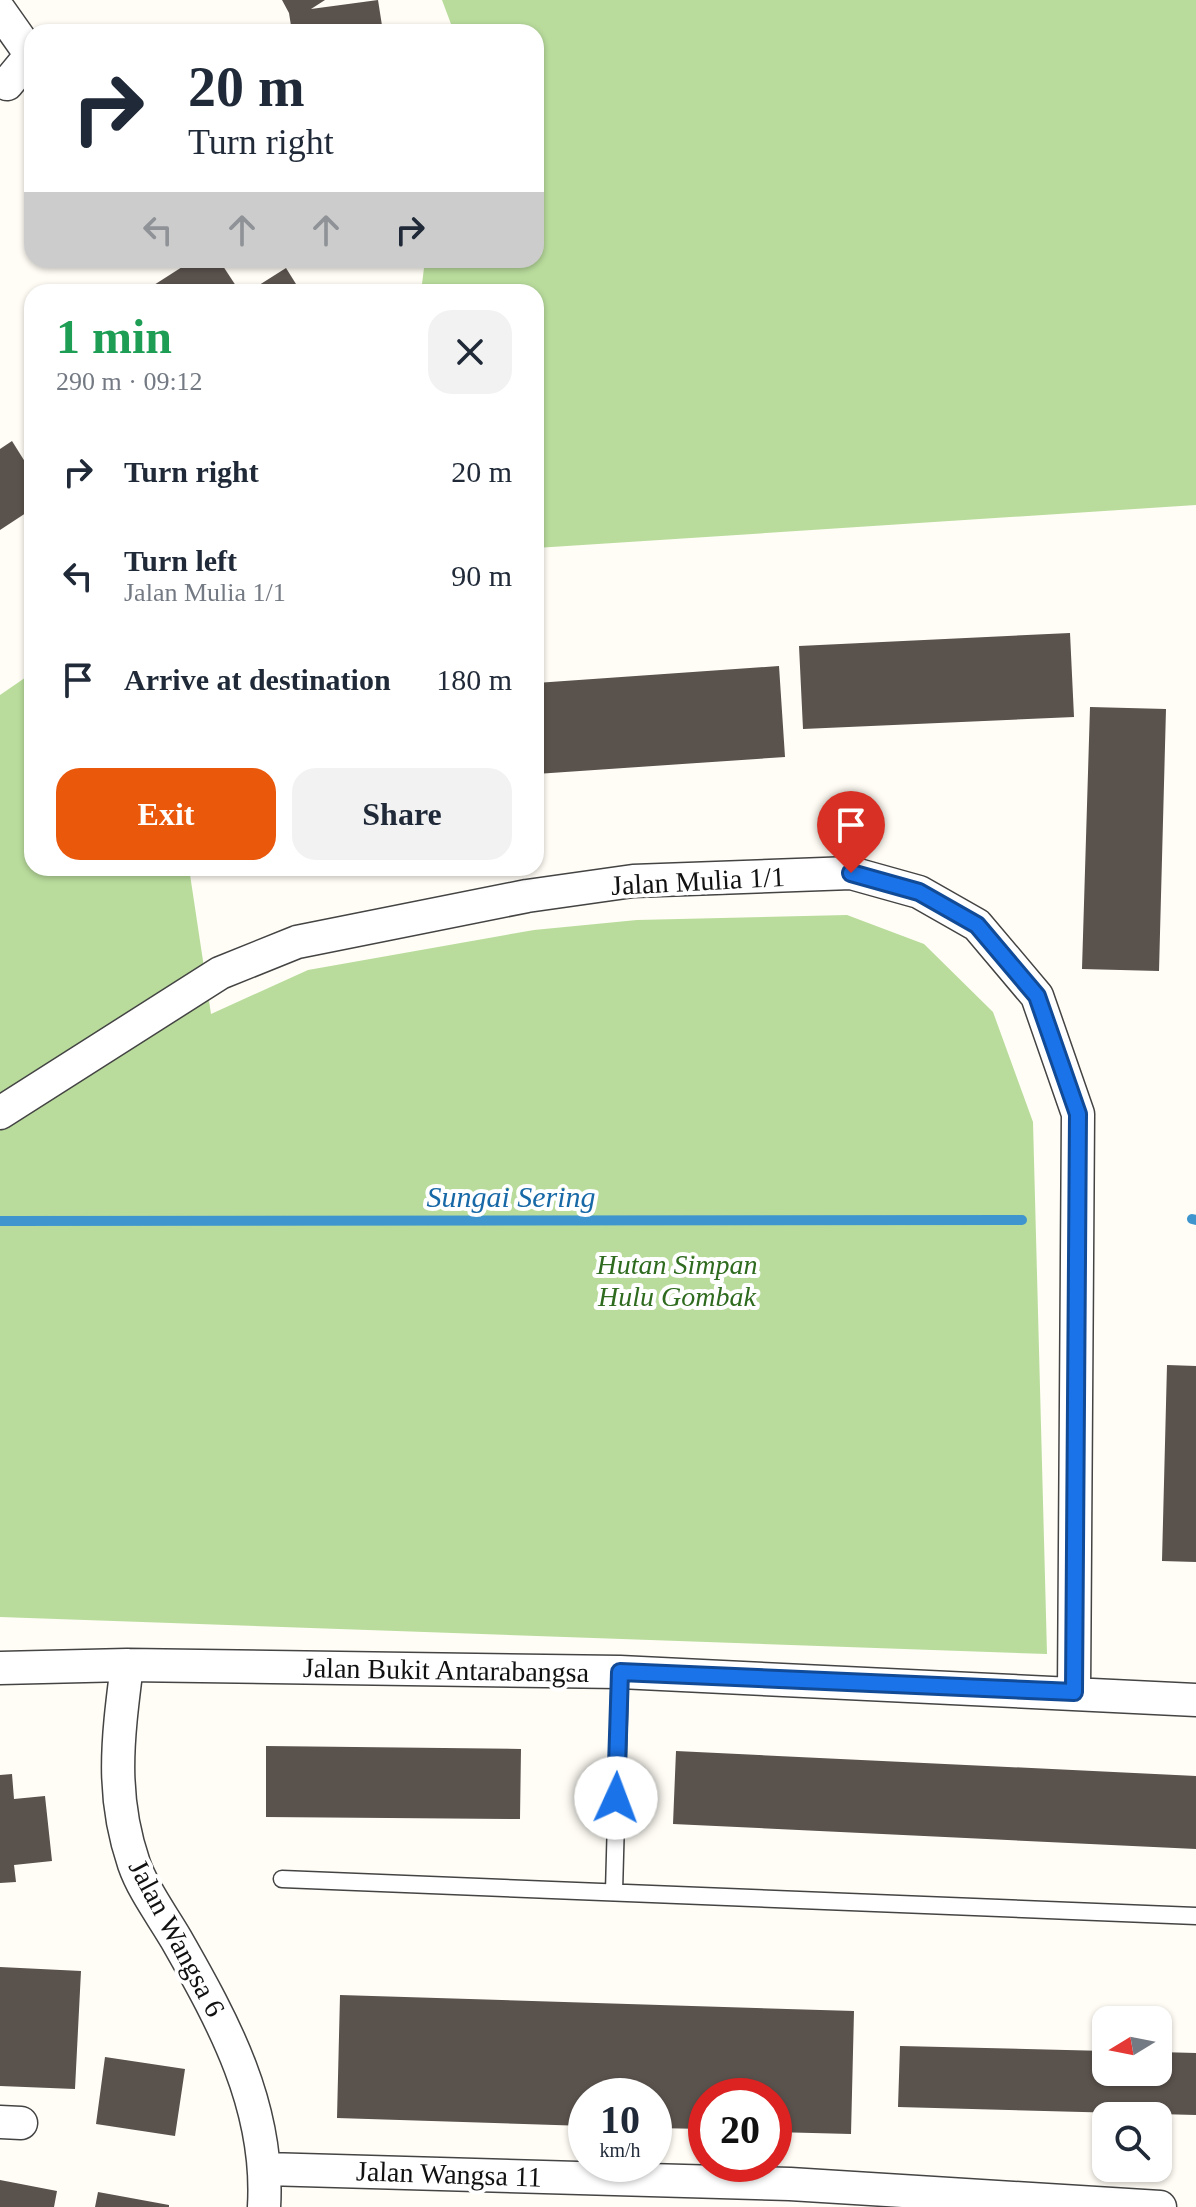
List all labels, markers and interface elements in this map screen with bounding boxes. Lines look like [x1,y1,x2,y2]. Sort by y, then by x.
icon: right [56,56,160,160]
text: 20 m [188,56,305,118]
text: Turn right [188,122,334,162]
icon: left [136,208,180,252]
icon: ahead [220,208,264,252]
icon: ahead [304,208,348,252]
icon: right [388,208,432,252]
text: 1 min [56,310,172,363]
button: close [428,310,512,394]
text: 290 m · 09:12 [56,367,203,396]
icon: right [56,450,100,494]
text: Turn right [124,455,259,488]
text: 20 m [451,455,512,488]
text: Turn left [124,544,237,577]
icon: left [56,554,100,598]
text: 90 m [451,559,512,592]
text: Jalan Mulia 1/1 [124,578,286,607]
icon: arrive [56,658,100,702]
text: Arrive at destination [124,663,391,696]
text: 180 m [436,663,512,696]
button: Exit [56,768,276,860]
button: Share [292,768,512,860]
pin [817,791,885,873]
icon: arrive [829,803,873,847]
street label: Jalan Mulia 1/1 [610,861,786,901]
water label: Sungai Sering [426,1180,596,1213]
park label: Hutan Simpan Hulu Gombak [596,1249,758,1312]
street label: Jalan Bukit Antarabangsa [303,1652,590,1688]
position arrow [574,1756,658,1840]
street label: Jalan Wangsa 6 [123,1854,231,2022]
north arrow [1092,2006,1172,2086]
map controls [1092,2006,1172,2182]
speed limit sign: 20 [688,2078,792,2182]
text: 10 [600,2097,640,2142]
button: search [1092,2102,1172,2182]
text: km/h [599,2139,641,2161]
street label: Jalan Wangsa 11 [356,2155,542,2193]

